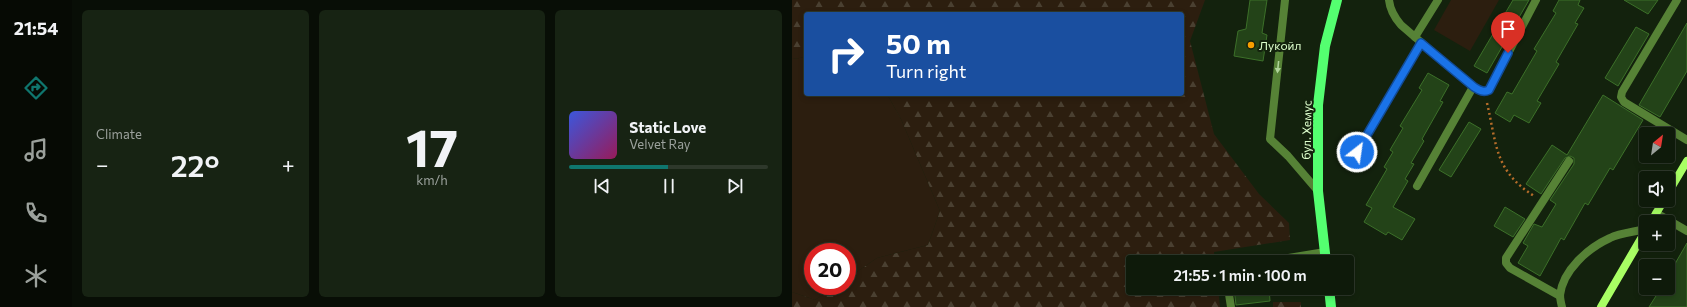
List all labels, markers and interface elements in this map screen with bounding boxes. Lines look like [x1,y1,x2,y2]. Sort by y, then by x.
pin [1491,12,1525,53]
text: 21:54 [14,17,58,39]
icon: arrive [1497,18,1519,40]
text: 50 m [886,26,951,60]
icon: right [820,28,872,80]
place label: Лукойл [1259,38,1301,52]
marker: Лукойл [1246,40,1256,50]
text: Turn right [886,60,966,82]
one-way arrow [1274,61,1281,73]
icon: directions [22,74,50,102]
street label: бул. Хемус [1298,100,1314,160]
text: 17 [406,114,458,178]
text: Static Love [629,118,706,136]
text: Climate [96,126,142,142]
north arrow [1639,127,1675,163]
map controls [1639,127,1675,295]
position arrow [1336,131,1378,173]
icon: music [22,136,50,164]
text: Velvet Ray [629,136,691,152]
text: 22° [171,146,220,183]
text: − [96,151,109,178]
text: + [282,151,295,178]
button: sound [1639,171,1675,207]
text: km/h [416,172,448,188]
icon: previous [591,175,613,197]
icon: pause [658,175,680,197]
icon: next [724,175,746,197]
icon: phone [22,199,50,227]
button: + [1639,215,1675,251]
speed limit sign: 20 [804,243,856,295]
button: − [1639,259,1675,295]
icon: climate [22,262,50,290]
text: 21:55 · 1 min · 100 m [1173,266,1307,284]

